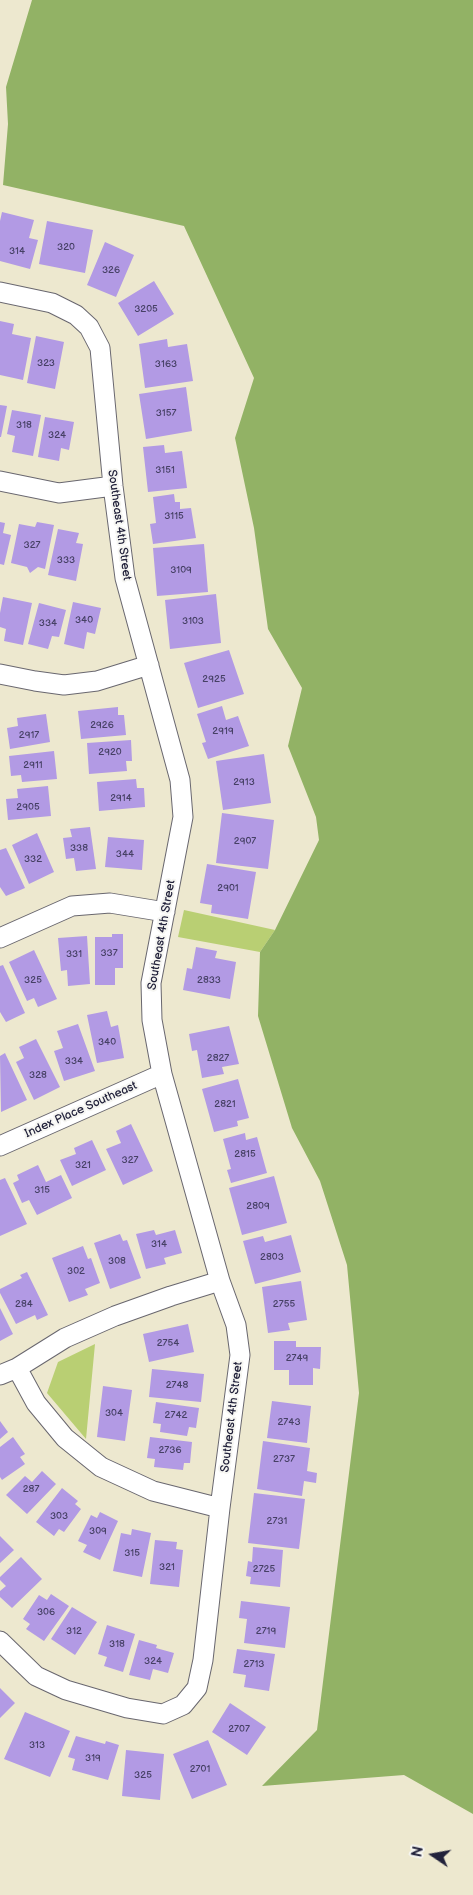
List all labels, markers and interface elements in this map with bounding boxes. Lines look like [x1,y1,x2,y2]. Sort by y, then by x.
house number: 320 [57,241,75,253]
house number: 314 [9,245,25,257]
house number: 326 [102,264,120,276]
house number: 3205 [134,303,158,315]
house number: 323 [37,357,55,369]
house number: 3163 [155,358,177,370]
house number: 3157 [156,407,176,419]
house number: 318 [16,419,32,431]
house number: 324 [48,429,66,441]
house number: 3151 [155,464,175,476]
street label: Southeast 4th Street [104,469,134,581]
house number: 3115 [164,510,184,522]
house number: 327 [24,539,40,551]
house number: 333 [57,554,75,566]
house number: 3109 [170,564,192,576]
house number: 340 [75,614,93,626]
house number: 3103 [182,615,204,627]
house number: 334 [39,617,57,629]
house number: 2925 [202,673,226,685]
house number: 2926 [90,719,114,731]
house number: 2919 [212,725,234,737]
house number: 2917 [19,729,39,741]
house number: 2920 [98,746,122,758]
house number: 2911 [23,759,43,771]
house number: 2913 [233,776,255,788]
house number: 2914 [110,792,132,804]
house number: 2905 [16,801,40,813]
house number: 2907 [234,835,256,847]
house number: 338 [70,842,88,854]
house number: 344 [116,848,134,860]
house number: 332 [24,853,42,865]
street label: Southeast 4th Street [145,879,179,991]
house number: 2901 [217,882,239,894]
house number: 337 [100,947,118,959]
house number: 331 [66,948,82,960]
house number: 325 [24,974,42,986]
house number: 2833 [197,974,221,986]
house number: 340 [98,1036,116,1048]
house number: 2827 [207,1052,229,1064]
house number: 334 [65,1055,83,1067]
house number: 328 [29,1069,47,1081]
street label: Index Place Southeast [23,1079,139,1141]
house number: 2821 [214,1098,236,1110]
house number: 2815 [234,1148,256,1160]
house number: 327 [122,1154,138,1166]
house number: 321 [75,1159,91,1171]
house number: 315 [34,1184,50,1196]
house number: 2809 [246,1200,270,1212]
house number: 314 [151,1238,167,1250]
house number: 2803 [260,1251,284,1263]
house number: 308 [108,1255,126,1267]
house number: 302 [67,1265,85,1277]
house number: 284 [15,1298,33,1310]
house number: 2755 [273,1298,295,1310]
house number: 2754 [157,1337,179,1349]
house number: 2749 [286,1352,308,1364]
street label: Southeast 4th Street [218,1361,246,1473]
house number: 2748 [166,1379,188,1391]
house number: 304 [105,1407,123,1419]
house number: 2742 [165,1409,187,1421]
house number: 2743 [277,1416,301,1428]
house number: 2736 [158,1444,182,1456]
house number: 2737 [273,1453,295,1465]
house number: 287 [23,1483,39,1495]
house number: 303 [50,1510,68,1522]
house number: 2731 [267,1515,287,1527]
house number: 309 [89,1525,107,1537]
house number: 315 [124,1547,140,1559]
house number: 321 [159,1561,175,1573]
house number: 2725 [253,1563,275,1575]
house number: 306 [37,1606,55,1618]
house number: 312 [66,1625,82,1637]
house number: 2719 [256,1625,276,1637]
house number: 318 [109,1638,125,1650]
house number: 324 [144,1655,162,1667]
house number: 2713 [244,1658,264,1670]
house number: 2707 [228,1723,250,1735]
house number: 313 [29,1739,45,1751]
house number: 319 [85,1752,101,1764]
house number: 2701 [190,1763,210,1775]
house number: 325 [134,1769,152,1781]
north arrow [408,1830,458,1880]
text: N [408,1845,427,1859]

